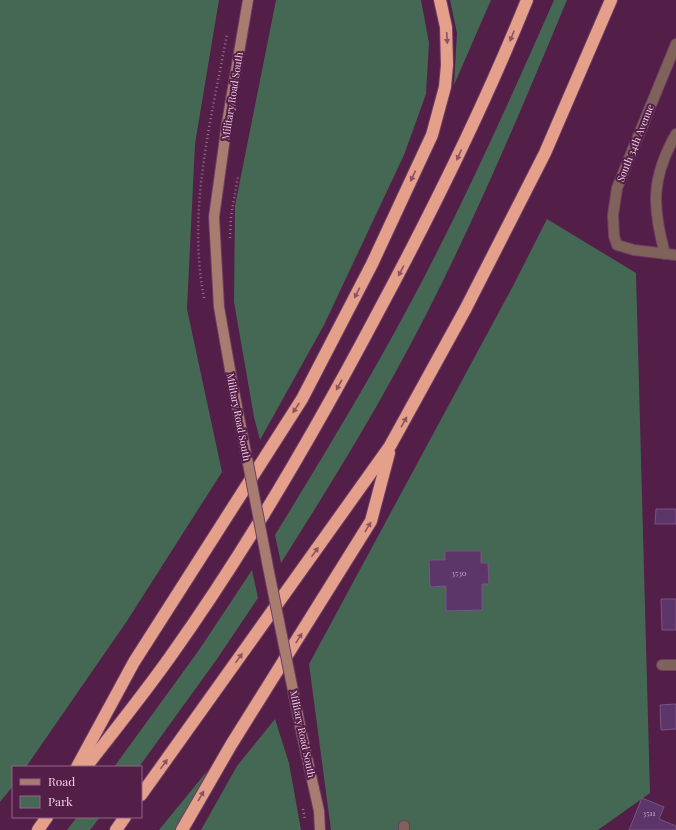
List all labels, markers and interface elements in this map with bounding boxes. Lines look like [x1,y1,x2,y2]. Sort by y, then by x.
one-way arrow [509,31,515,43]
one-way arrow [444,32,450,45]
street label: Military Road South [218,51,246,141]
street label: South 34th Avenue [613,102,657,184]
one-way arrow [456,149,462,160]
one-way arrow [410,170,416,182]
one-way arrow [397,265,404,277]
one-way arrow [354,288,360,299]
street label: Military Road South [224,372,254,462]
one-way arrow [336,380,343,391]
one-way arrow [293,403,300,414]
one-way arrow [400,416,407,428]
one-way arrow [364,521,371,533]
one-way arrow [311,547,319,557]
house number: 3530 [451,567,467,578]
one-way arrow [295,633,303,643]
one-way arrow [235,652,243,663]
street label: Military Road South [287,689,319,779]
one-way arrow [160,758,168,769]
legend [12,766,142,818]
text: Road [48,773,75,789]
one-way arrow [197,790,204,802]
text: Park [48,793,73,809]
house number: 3511 [643,807,655,818]

